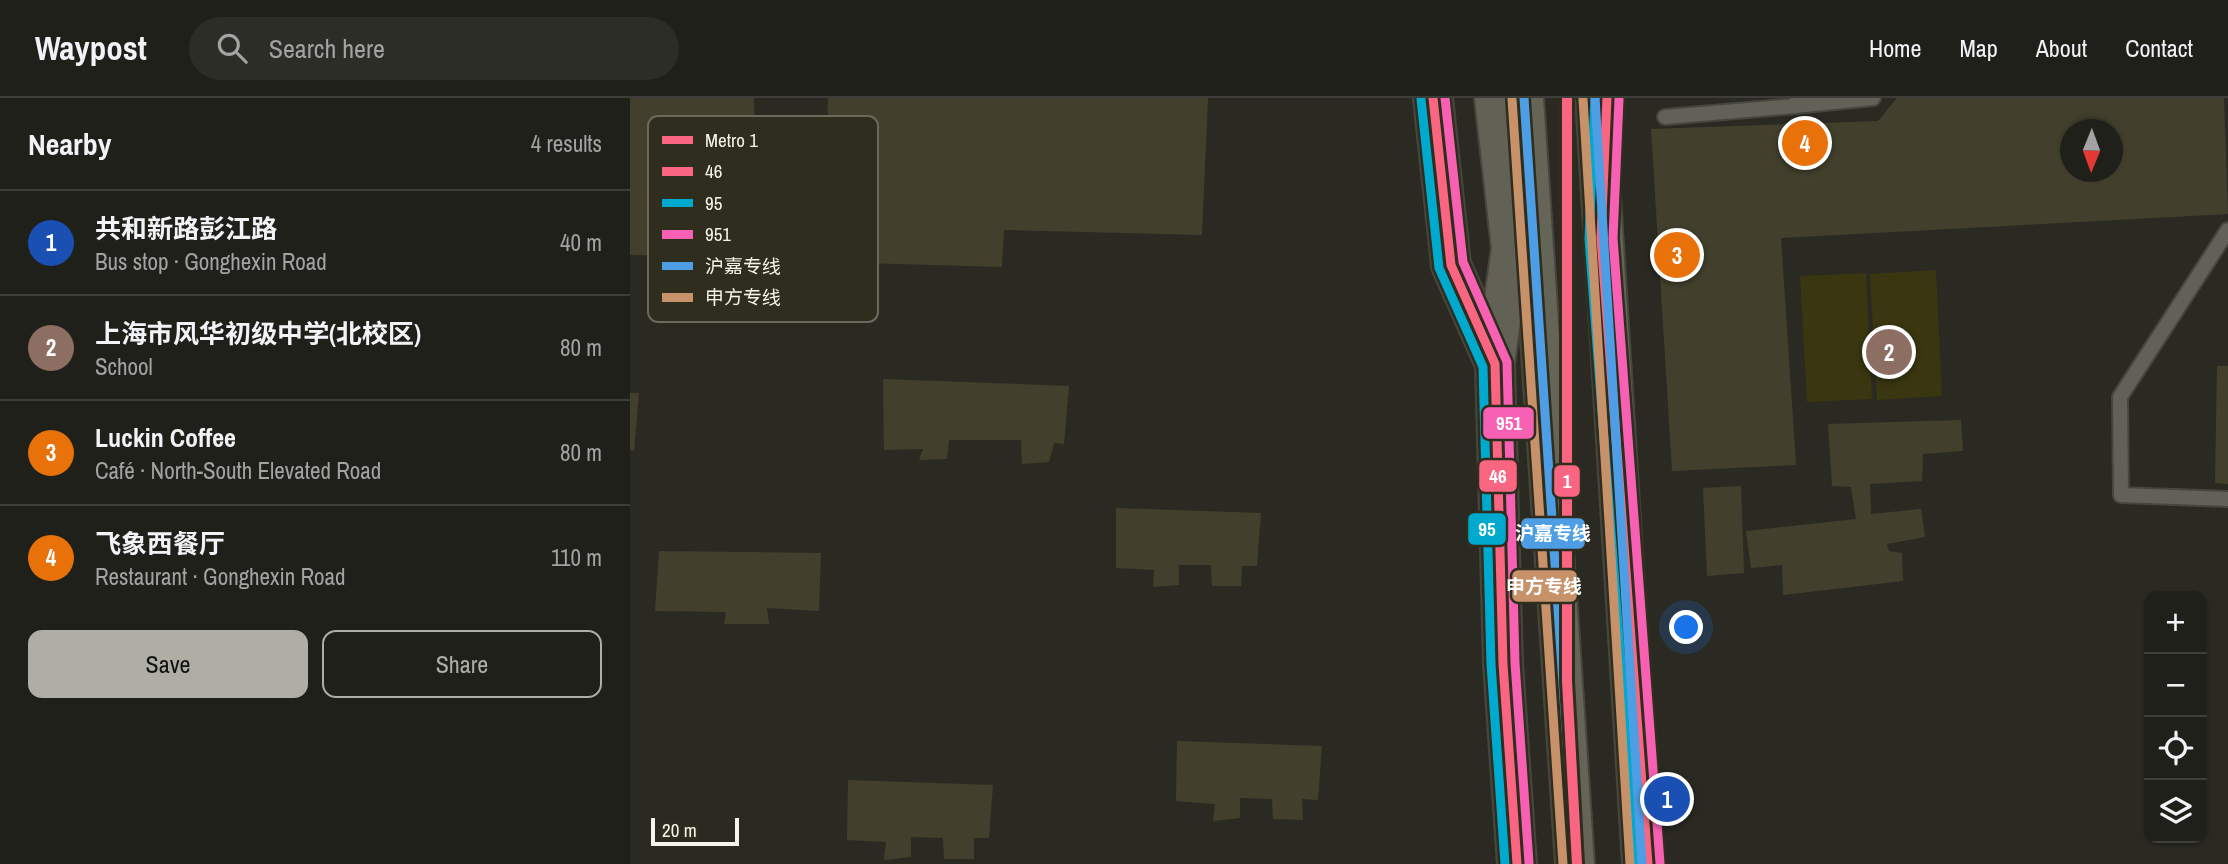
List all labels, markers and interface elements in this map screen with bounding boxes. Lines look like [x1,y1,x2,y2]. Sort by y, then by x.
search box [189,17,679,80]
text: Waypost [35,26,147,70]
icon: search [213,29,251,67]
text: Search here [269,31,385,66]
text: Home [1869,32,1921,64]
text: Map [1959,32,1998,64]
text: About [2036,32,2087,64]
text: Contact [2125,32,2193,64]
legend [648,116,878,322]
pin: 4 [1782,117,1828,169]
north arrow [2060,119,2123,182]
text: Nearby [28,124,111,164]
text: Metro 1 [705,127,758,153]
text: 4 results [531,128,602,159]
text: 46 [705,158,722,184]
text: 95 [705,190,723,216]
text: 共和新路彭江路 [95,211,277,246]
text: 951 [705,221,731,247]
text: 1 [46,227,56,258]
text: 40 m [560,227,602,258]
pin: 3 [1654,229,1700,281]
text: Bus stop · Gonghexin Road [95,246,327,277]
text: 沪嘉专线 [705,253,781,279]
text: 申方专线 [705,284,781,310]
text: 上海市风华初级中学(北校区) [95,316,421,351]
pin: 2 [1866,326,1912,378]
text: 2 [46,332,56,363]
text: 80 m [560,332,602,363]
text: School [95,351,153,382]
line badge: 951 [1482,406,1535,440]
text: 951 [1496,410,1522,436]
text: Luckin Coffee [95,420,236,455]
text: 3 [46,437,56,468]
text: 80 m [560,437,602,468]
text: Café · North-South Elevated Road [95,455,381,486]
line badge: 46 [1478,459,1518,493]
text: 46 [1489,463,1507,489]
line badge: 1 [1553,464,1581,498]
text: 1 [1563,468,1572,494]
line badge: 95 [1467,512,1507,546]
text: 95 [1478,516,1496,542]
line badge: 沪嘉专线 [1520,517,1586,550]
text: 沪嘉专线 [1515,520,1591,546]
text: 飞象西餐厅 [95,526,225,561]
text: 4 [46,542,56,573]
text: 110 m [551,542,602,573]
text: Restaurant · Gonghexin Road [95,561,346,592]
line badge: 申方专线 [1511,569,1578,603]
text: 申方专线 [1506,573,1582,599]
map controls [2144,591,2207,843]
button: + [2144,591,2207,654]
your location [1669,610,1703,644]
button: Save [28,630,308,698]
button: Share [322,630,602,698]
button: − [2144,654,2207,717]
button: locate [2144,717,2207,780]
pin: 1 [1644,773,1690,825]
button: layers [2144,780,2207,843]
scale bar [651,815,738,847]
text: 20 m [662,817,697,843]

